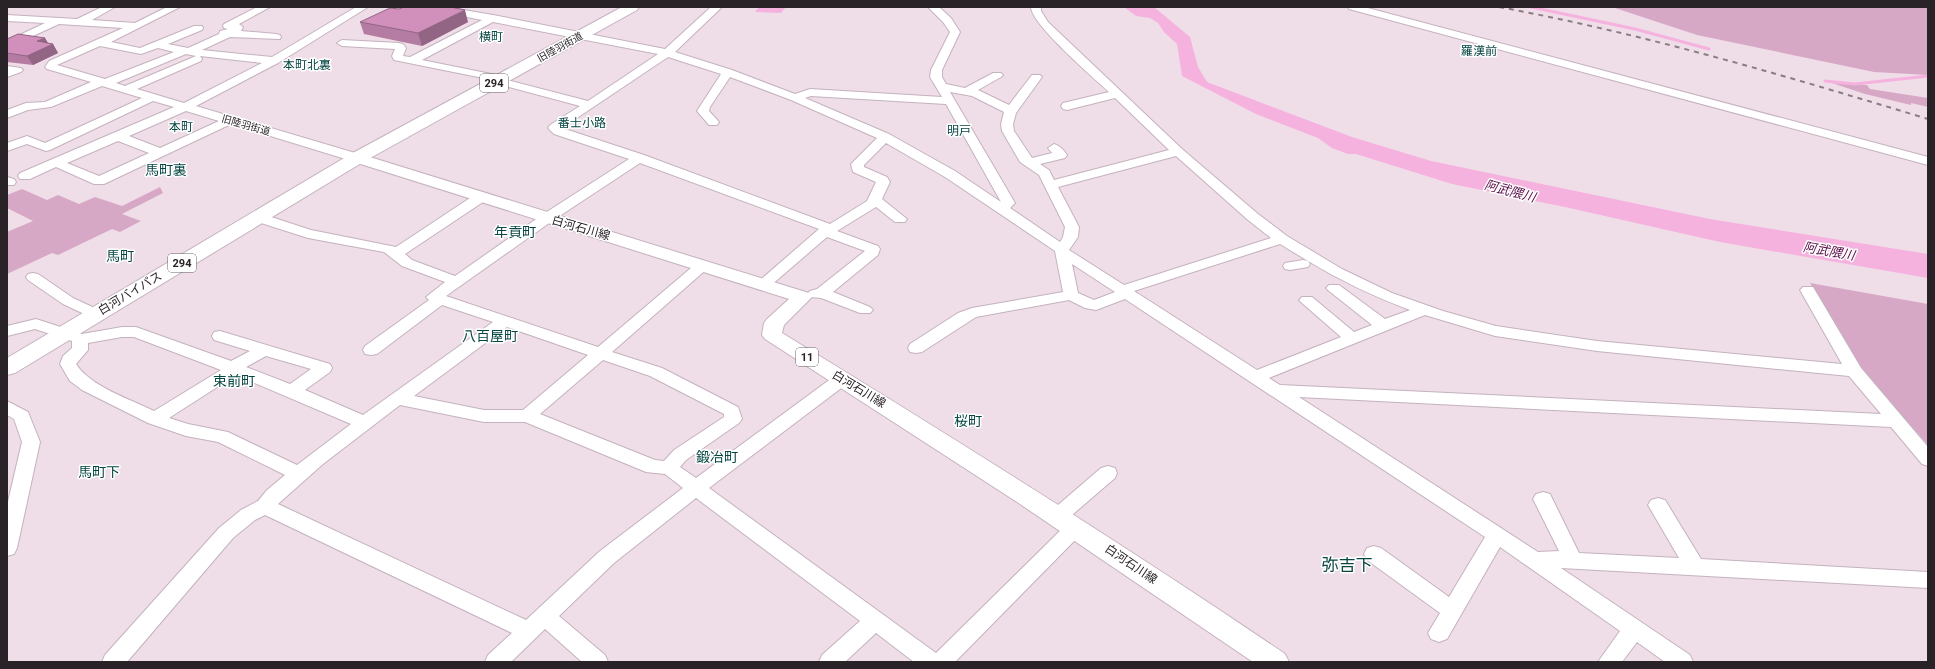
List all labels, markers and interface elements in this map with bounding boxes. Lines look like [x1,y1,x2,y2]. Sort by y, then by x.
district label: 横町 [479,30,503,44]
street label: 旧陸羽街道 [535,30,585,64]
district label: 羅漢前 [1461,44,1497,58]
district label: 本町北裏 [283,58,331,72]
road number: 294 [480,74,508,92]
street label: 旧陸羽街道 [220,113,272,137]
district label: 番士小路 [558,116,606,130]
district label: 本町 [169,120,193,134]
district label: 明戸 [947,124,971,138]
district label: 馬町裏 [145,162,187,178]
water label: 阿武隈川 [1483,177,1539,205]
street label: 白河石川線 [550,213,612,243]
district label: 年貢町 [494,224,536,240]
water label: 阿武隈川 [1802,239,1858,263]
district label: 馬町 [106,248,134,264]
road number: 294 [168,254,196,272]
street label: 白河バイパス [96,269,164,317]
district label: 八百屋町 [462,328,518,344]
road number: 11 [796,348,818,366]
street label: 白河石川線 [830,368,888,410]
district label: 束前町 [213,373,255,389]
district label: 桜町 [954,413,982,429]
district label: 鍛冶町 [696,449,738,465]
district label: 馬町下 [78,464,120,480]
street label: 白河石川線 [1102,541,1160,587]
district label: 弥吉下 [1322,555,1373,575]

